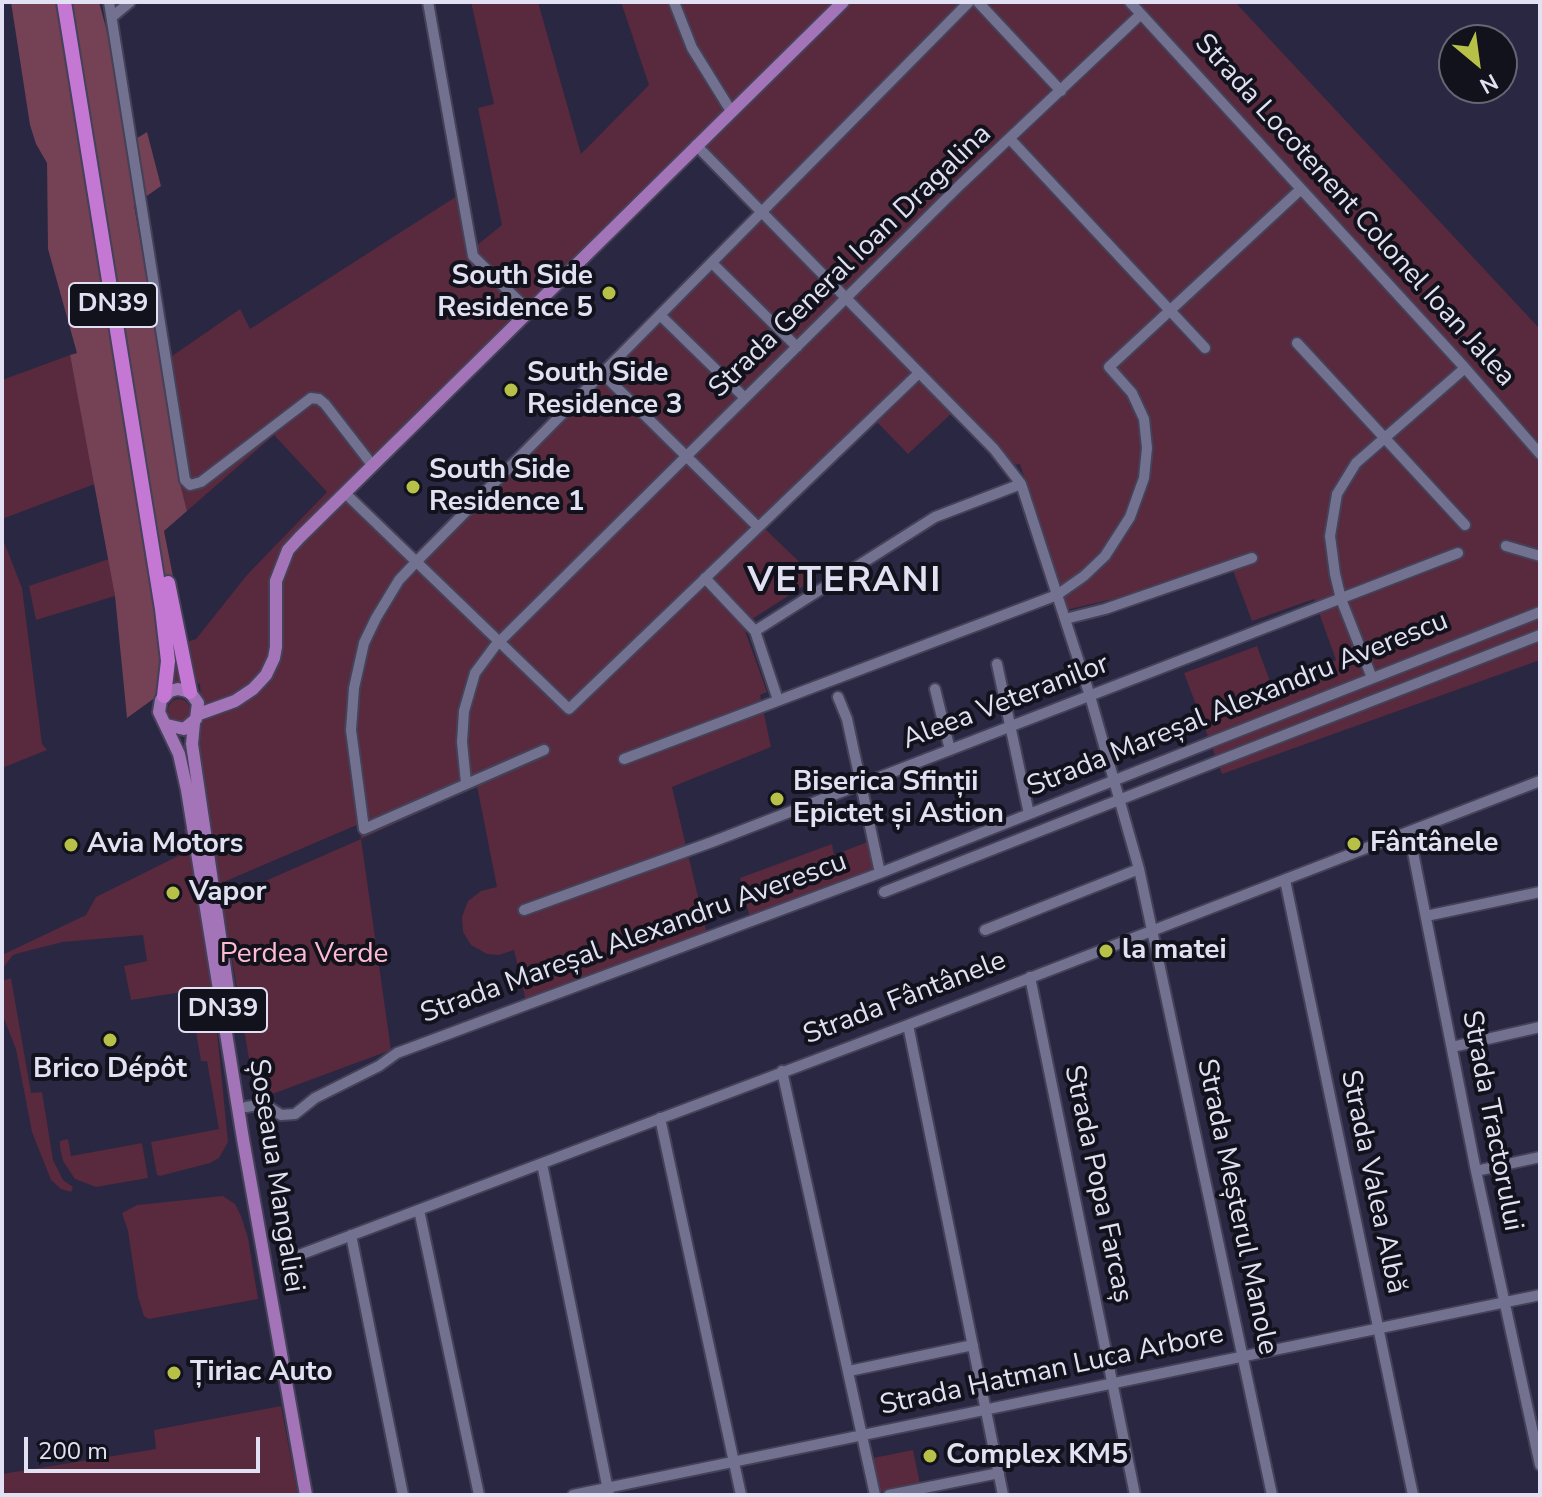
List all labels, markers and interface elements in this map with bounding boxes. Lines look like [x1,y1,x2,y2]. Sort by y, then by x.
north arrow [1438,24,1518,104]
street label: Strada Locotenent Colonel Ioan Jalea [1187,28,1521,394]
text: N [1474,66,1503,100]
street label: Strada General Ioan Dragalina [703,118,999,406]
place label: South Side Residence 5 [437,260,593,326]
road number: DN39 [69,283,157,327]
marker: South Side Residence 5 [600,284,618,302]
place label: South Side Residence 3 [527,357,683,423]
marker: South Side Residence 3 [502,381,520,399]
place label: South Side Residence 1 [429,454,585,520]
marker: South Side Residence 1 [404,478,422,496]
district label: VETERANI [748,560,942,604]
street label: Strada Mareșal Alexandru Averescu [1023,605,1453,805]
street label: Aleea Veteranilor [898,648,1114,758]
place label: Biserica Sfinții Epictet și Astion [793,766,1004,832]
marker: Biserica Sfinții Epictet și Astion [768,790,786,808]
place label: Fântânele [1370,827,1498,861]
place label: Avia Motors [87,828,243,862]
marker: Fântânele [1345,835,1363,853]
marker: Avia Motors [62,836,80,854]
street label: Strada Mareșal Alexandru Averescu [416,846,852,1032]
place label: Vapor [189,876,267,910]
marker: Vapor [164,884,182,902]
place label: la matei [1122,934,1227,968]
park label: Perdea Verde [220,938,388,972]
marker: la matei [1097,942,1115,960]
street label: Strada Fântânele [799,945,1011,1053]
road number: DN39 [179,988,267,1032]
street label: Strada Tractorului [1453,1008,1529,1234]
marker: Brico Dépôt [101,1031,119,1049]
place label: Brico Dépôt [33,1053,187,1087]
street label: Strada Meșterul Manole [1188,1056,1284,1358]
street label: Șoseaua Mangaliei [240,1057,310,1295]
street label: Strada Popa Farcaș [1055,1062,1139,1306]
street label: Strada Valea Albă [1332,1067,1412,1297]
street label: Strada Hatman Luca Arbore [877,1318,1227,1424]
place label: Țiriac Auto [190,1356,333,1390]
marker: Țiriac Auto [165,1364,183,1382]
scale bar [28,1421,264,1471]
text: 200 m [38,1435,108,1467]
place label: Complex KM5 [946,1439,1128,1473]
marker: Complex KM5 [921,1447,939,1465]

